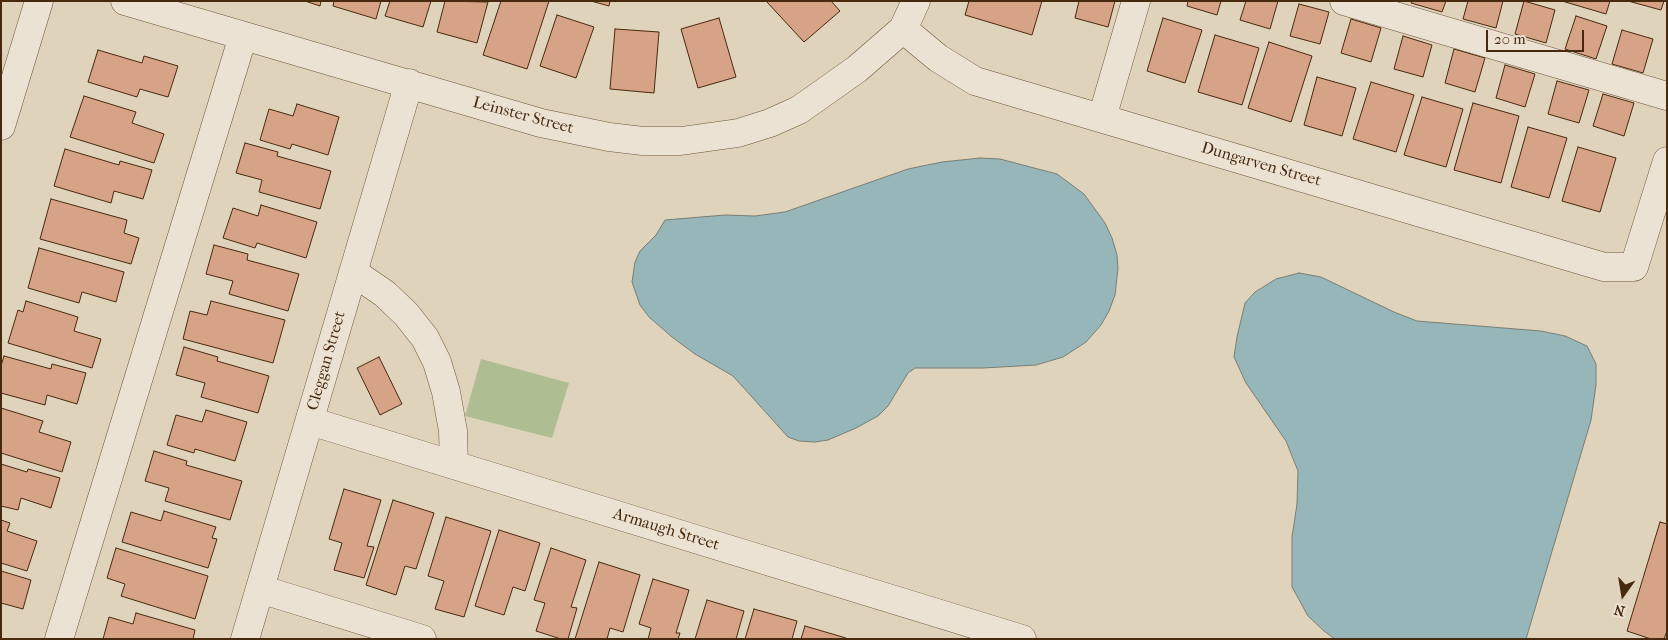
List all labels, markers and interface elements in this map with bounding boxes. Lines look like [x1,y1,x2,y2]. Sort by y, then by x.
scale bar [1488,20,1586,52]
text: 20 m [1494,30,1526,48]
street label: Leinster Street [470,93,576,139]
street label: Dungarven Street [1199,139,1323,191]
street label: Cleggan Street [304,309,350,413]
street label: Armaugh Street [611,505,721,555]
north arrow [1598,570,1648,620]
text: N [1612,601,1627,620]

